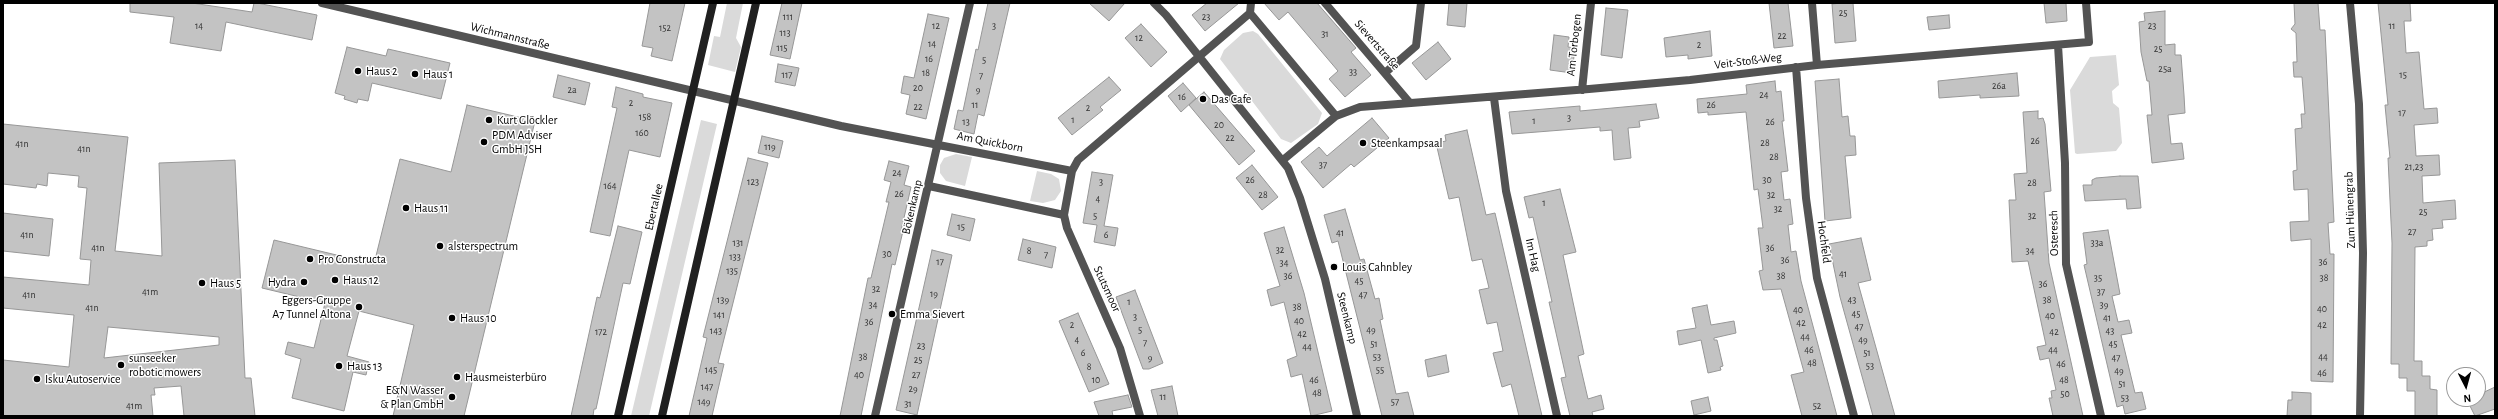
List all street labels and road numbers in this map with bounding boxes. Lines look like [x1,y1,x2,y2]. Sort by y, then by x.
street label: Am Torbogen [1564,13,1584,77]
street label: Sievertstraße [1351,17,1403,73]
street label: Wichmannstraße [469,19,551,53]
street label: Veit-Stoß-Weg [1713,50,1783,72]
street label: Am Quickborn [956,129,1024,155]
street label: Zum Hünengrab [2341,171,2359,249]
street label: Bökenkamp [899,178,925,236]
street label: Ebertallee [642,182,666,232]
street label: Osteresch [2046,210,2062,256]
street label: Hochfeld [1814,220,1834,264]
street label: Im Hag [1522,237,1544,273]
street label: Stutsmoor [1090,264,1124,314]
street label: Steenkamp [1334,291,1360,345]

